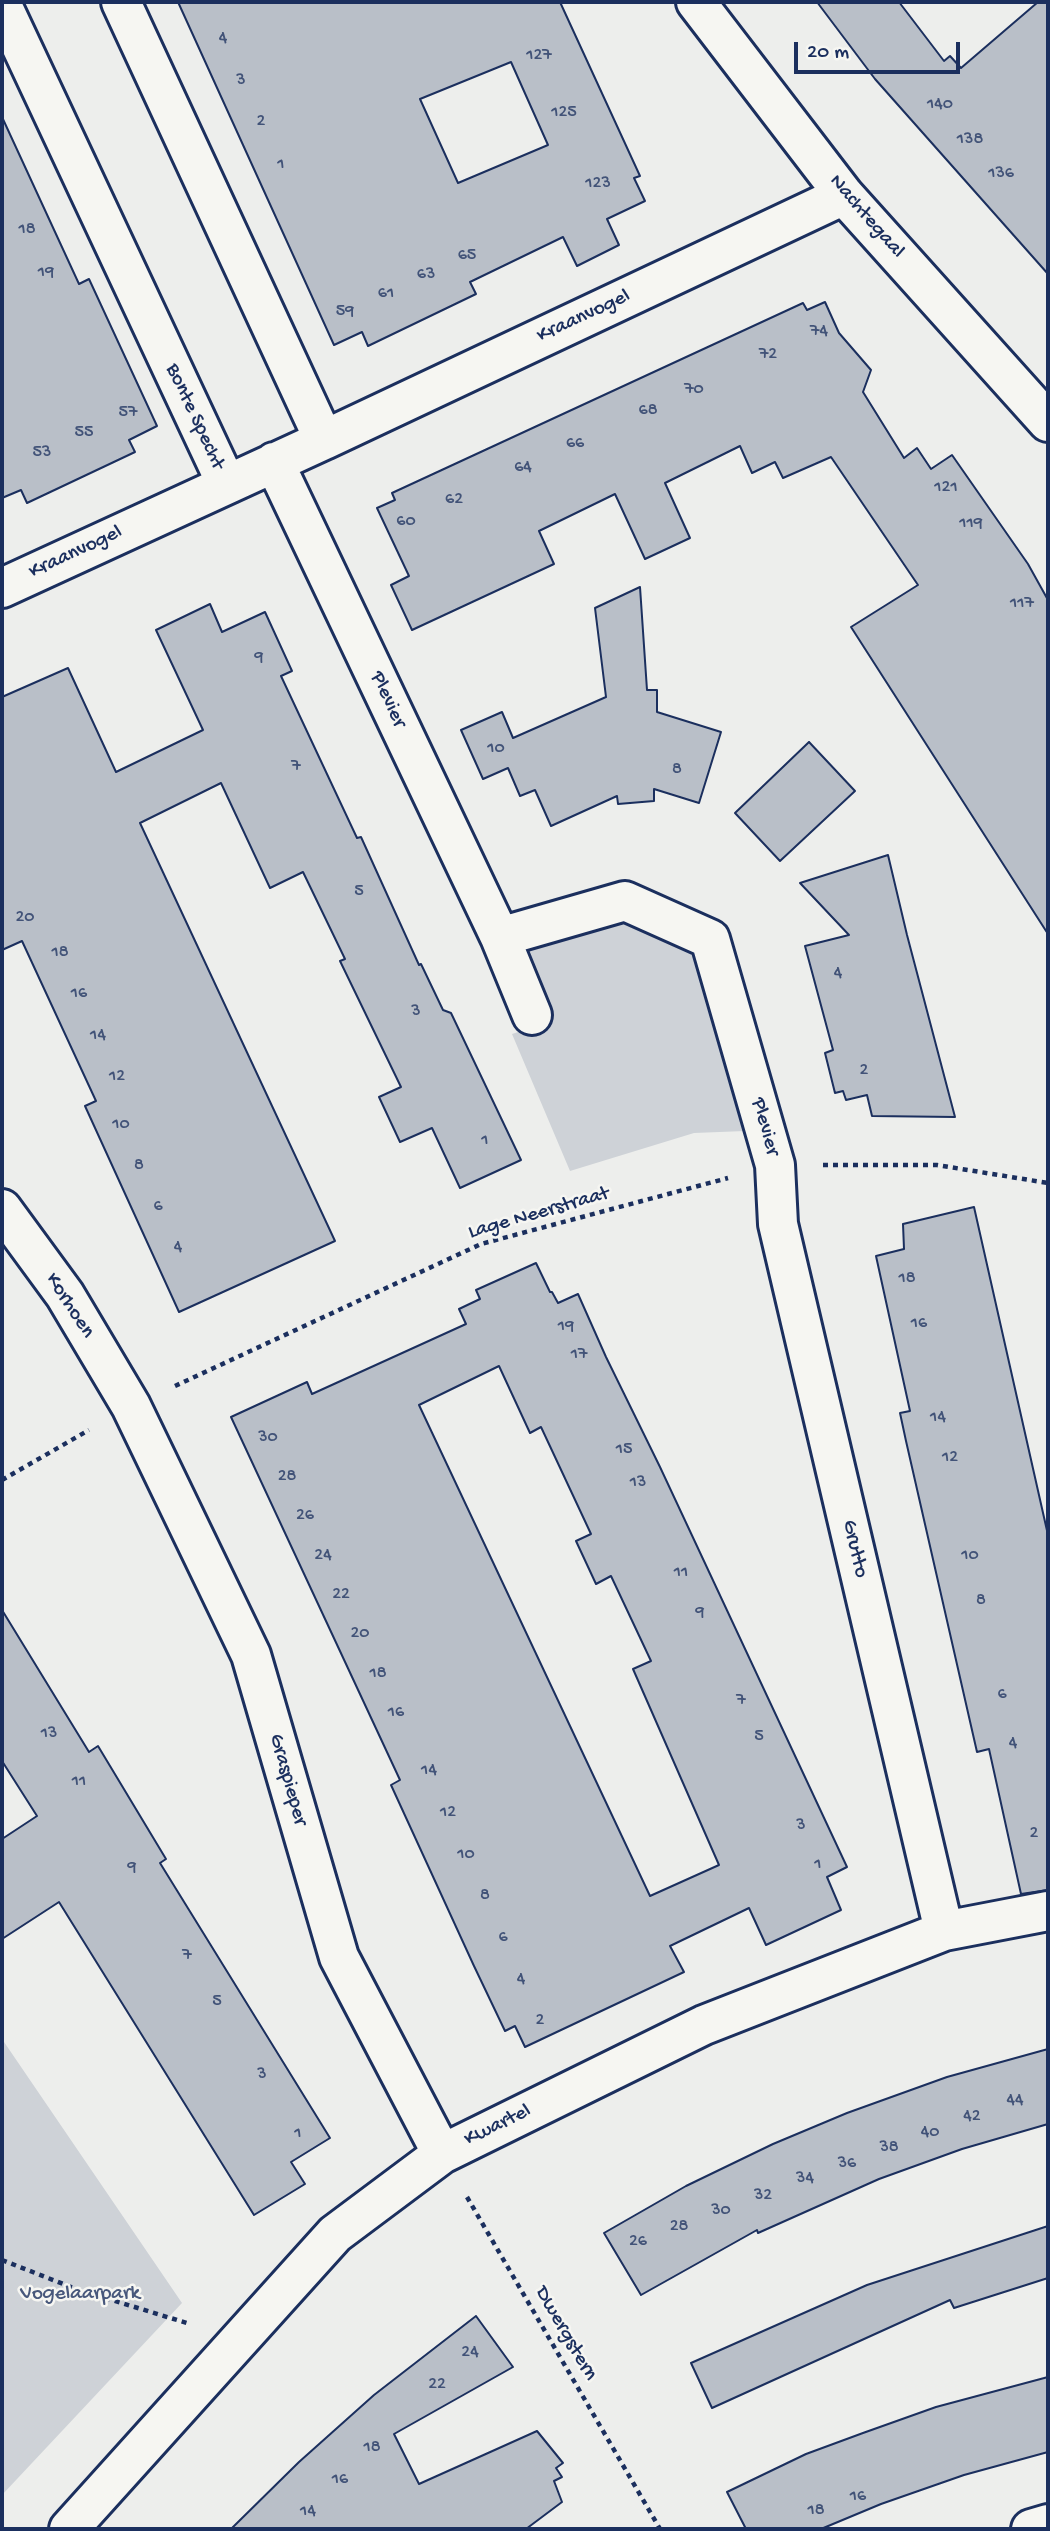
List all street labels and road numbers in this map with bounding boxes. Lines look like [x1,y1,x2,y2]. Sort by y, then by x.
street label: Nachtegaal [823,170,909,264]
street label: Kraanvogel [533,284,635,350]
street label: Bonte Specht [159,360,229,474]
street label: Kraanvogel [25,520,127,586]
street label: Plevier [363,668,411,732]
street label: Plevier [744,1095,784,1159]
street label: Lage Neerstraat [466,1182,612,1246]
street label: Korhoen [39,1269,99,1343]
street label: Grutto [835,1518,873,1580]
street label: Graspieper [262,1731,312,1829]
street label: Kwartel [461,2099,535,2153]
street label: Dwergstern [528,2282,602,2386]

